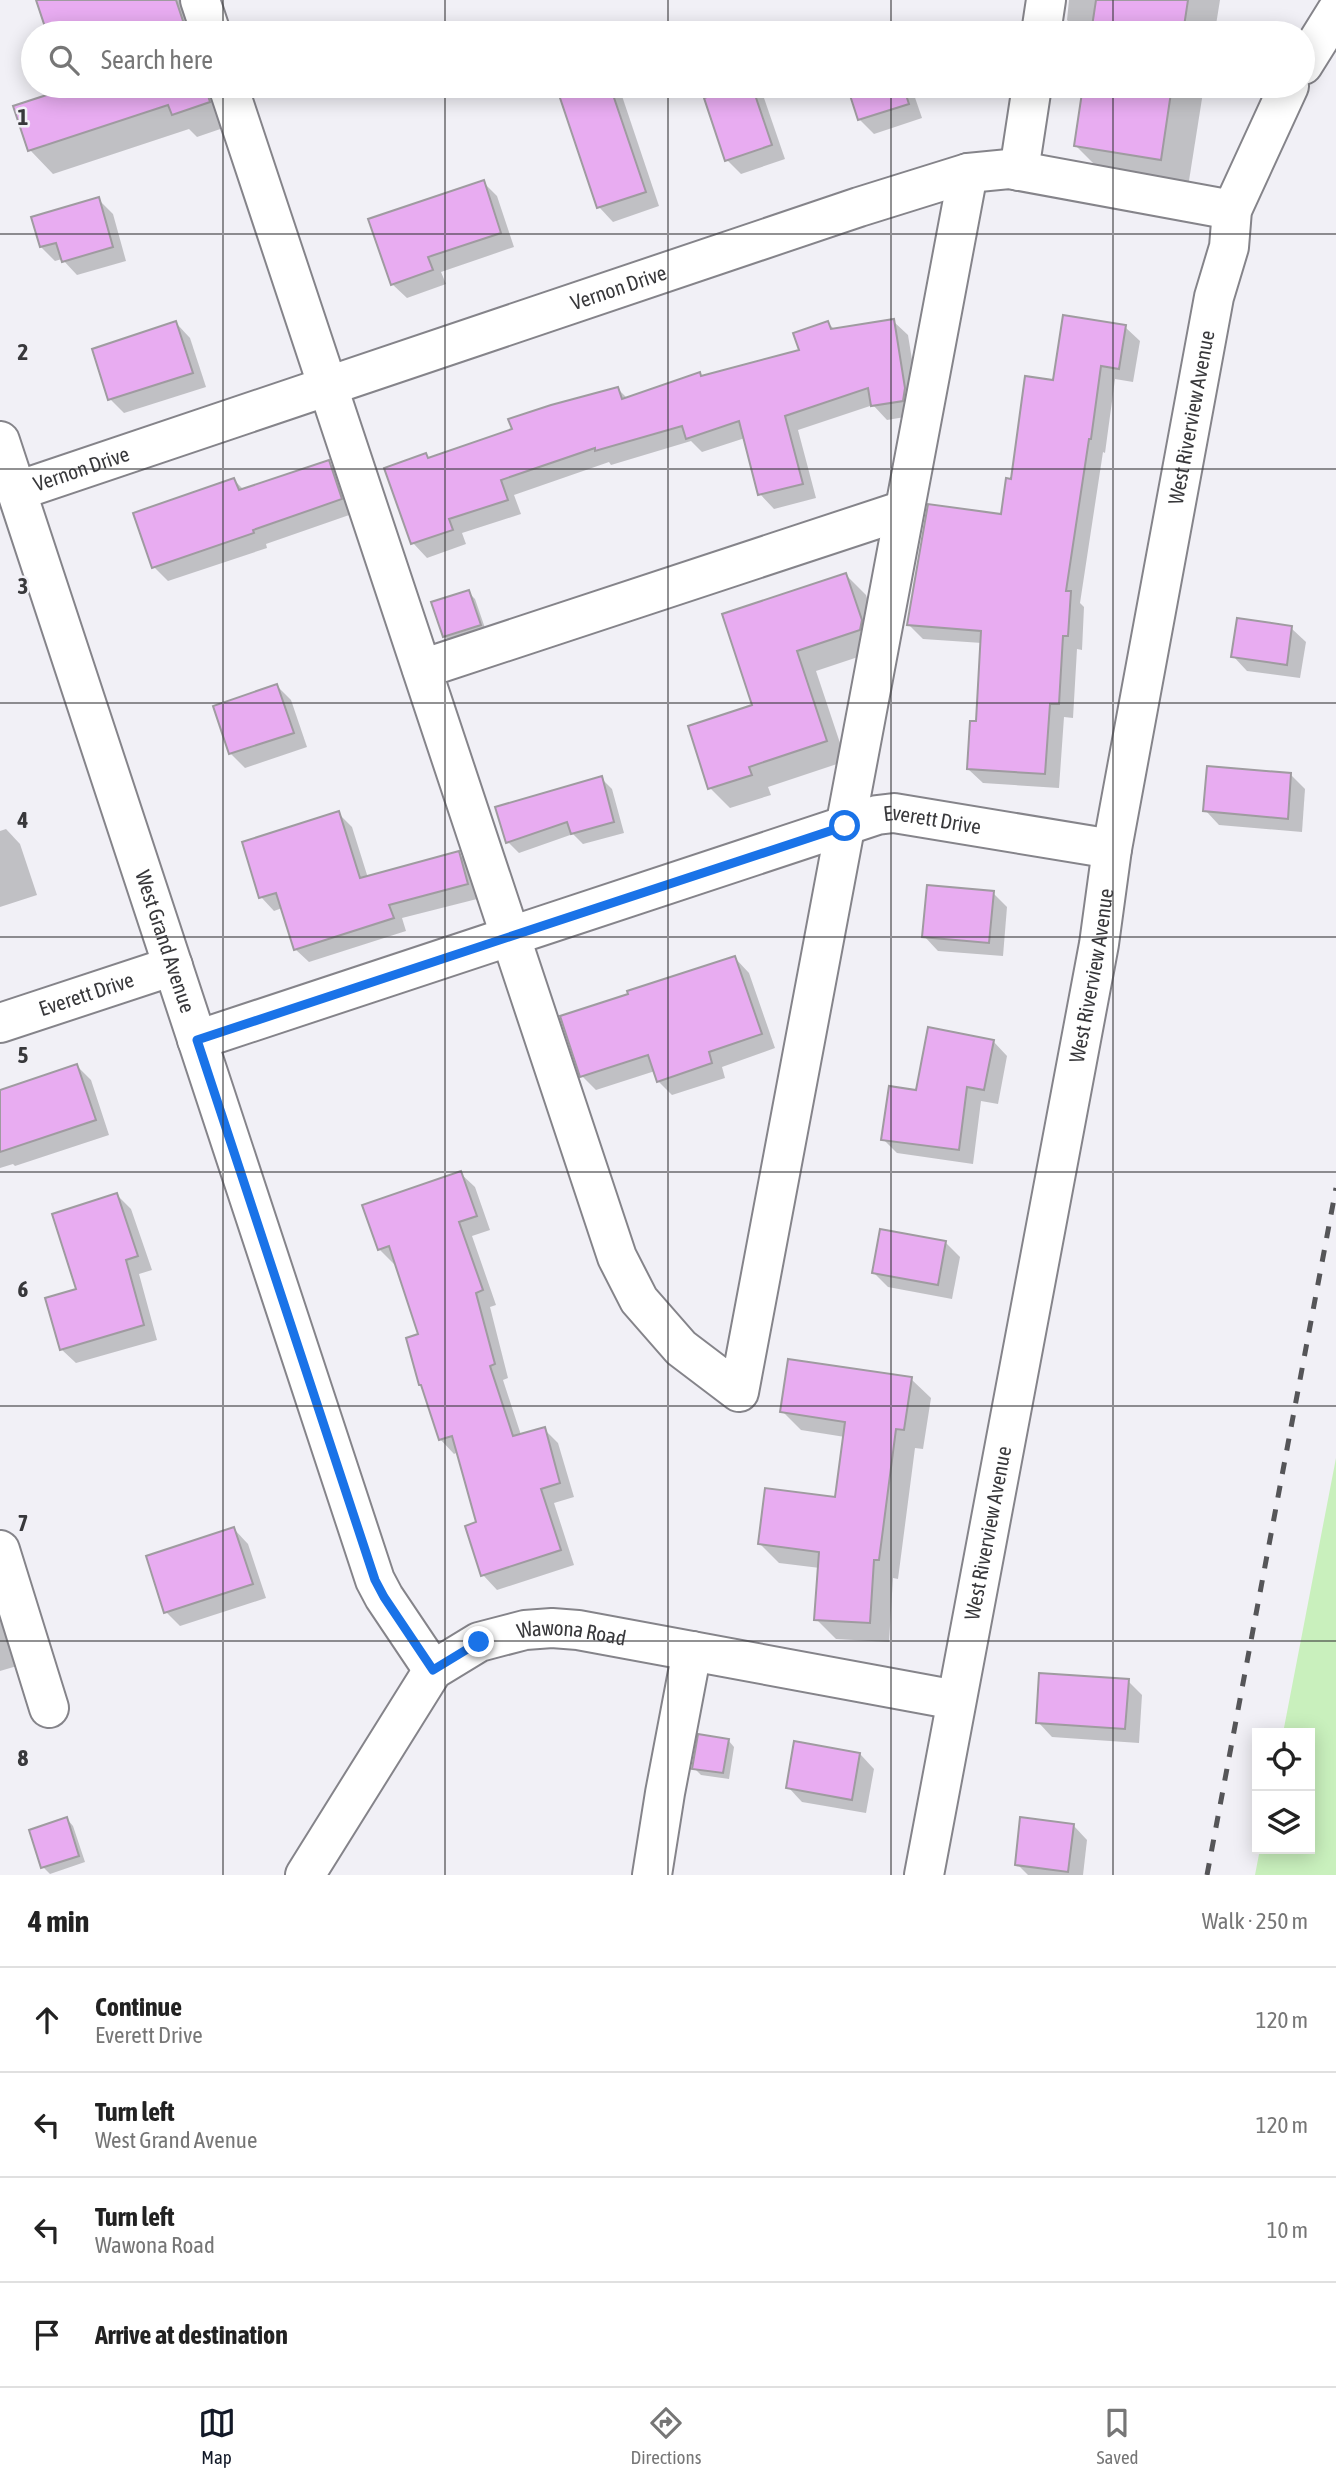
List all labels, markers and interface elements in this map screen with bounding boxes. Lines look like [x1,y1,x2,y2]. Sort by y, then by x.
search box [21,21,1315,98]
icon: search [45,41,83,79]
text: Search here [101,45,213,75]
text: 1 [18,104,29,130]
street label: Vernon Drive [567,260,669,314]
street label: West Riverview Avenue [1163,328,1219,506]
text: 2 [18,339,28,365]
street label: Vernon Drive [30,441,132,496]
text: 3 [18,573,28,599]
street label: Everett Drive [882,800,983,838]
text: 4 [17,807,29,833]
route start [829,810,860,841]
street label: West Grand Avenue [131,867,200,1016]
street label: West Riverview Avenue [1064,887,1117,1065]
street label: Everett Drive [36,967,137,1020]
text: 5 [18,1042,29,1068]
text: 6 [18,1276,29,1302]
street label: West Riverview Avenue [959,1444,1015,1622]
text: 7 [18,1510,28,1536]
street label: Wawona Road [514,1615,628,1650]
route end [463,1626,494,1657]
map controls [1252,1728,1315,1854]
button: locate [1252,1728,1315,1791]
text: 8 [18,1745,29,1771]
button: layers [1252,1791,1315,1854]
text: 4 min [28,1904,89,1938]
text: Walk · 250 m [1202,1908,1308,1934]
text: Continue [95,1992,182,2022]
icon: ahead [28,2001,66,2039]
text: 120 m [1256,2007,1308,2033]
text: Everett Drive [95,2022,203,2048]
text: Turn left [95,2097,175,2127]
icon: left [28,2106,66,2144]
text: 120 m [1256,2112,1308,2138]
text: West Grand Avenue [95,2127,257,2153]
text: Turn left [95,2202,175,2232]
icon: left [28,2211,66,2249]
text: 10 m [1267,2217,1308,2243]
text: Wawona Road [95,2232,215,2258]
icon: arrive [28,2316,66,2354]
text: Arrive at destination [95,2320,288,2350]
tab: Map [198,2404,236,2468]
tab: Directions [631,2404,701,2468]
tab: Saved [1096,2404,1138,2468]

